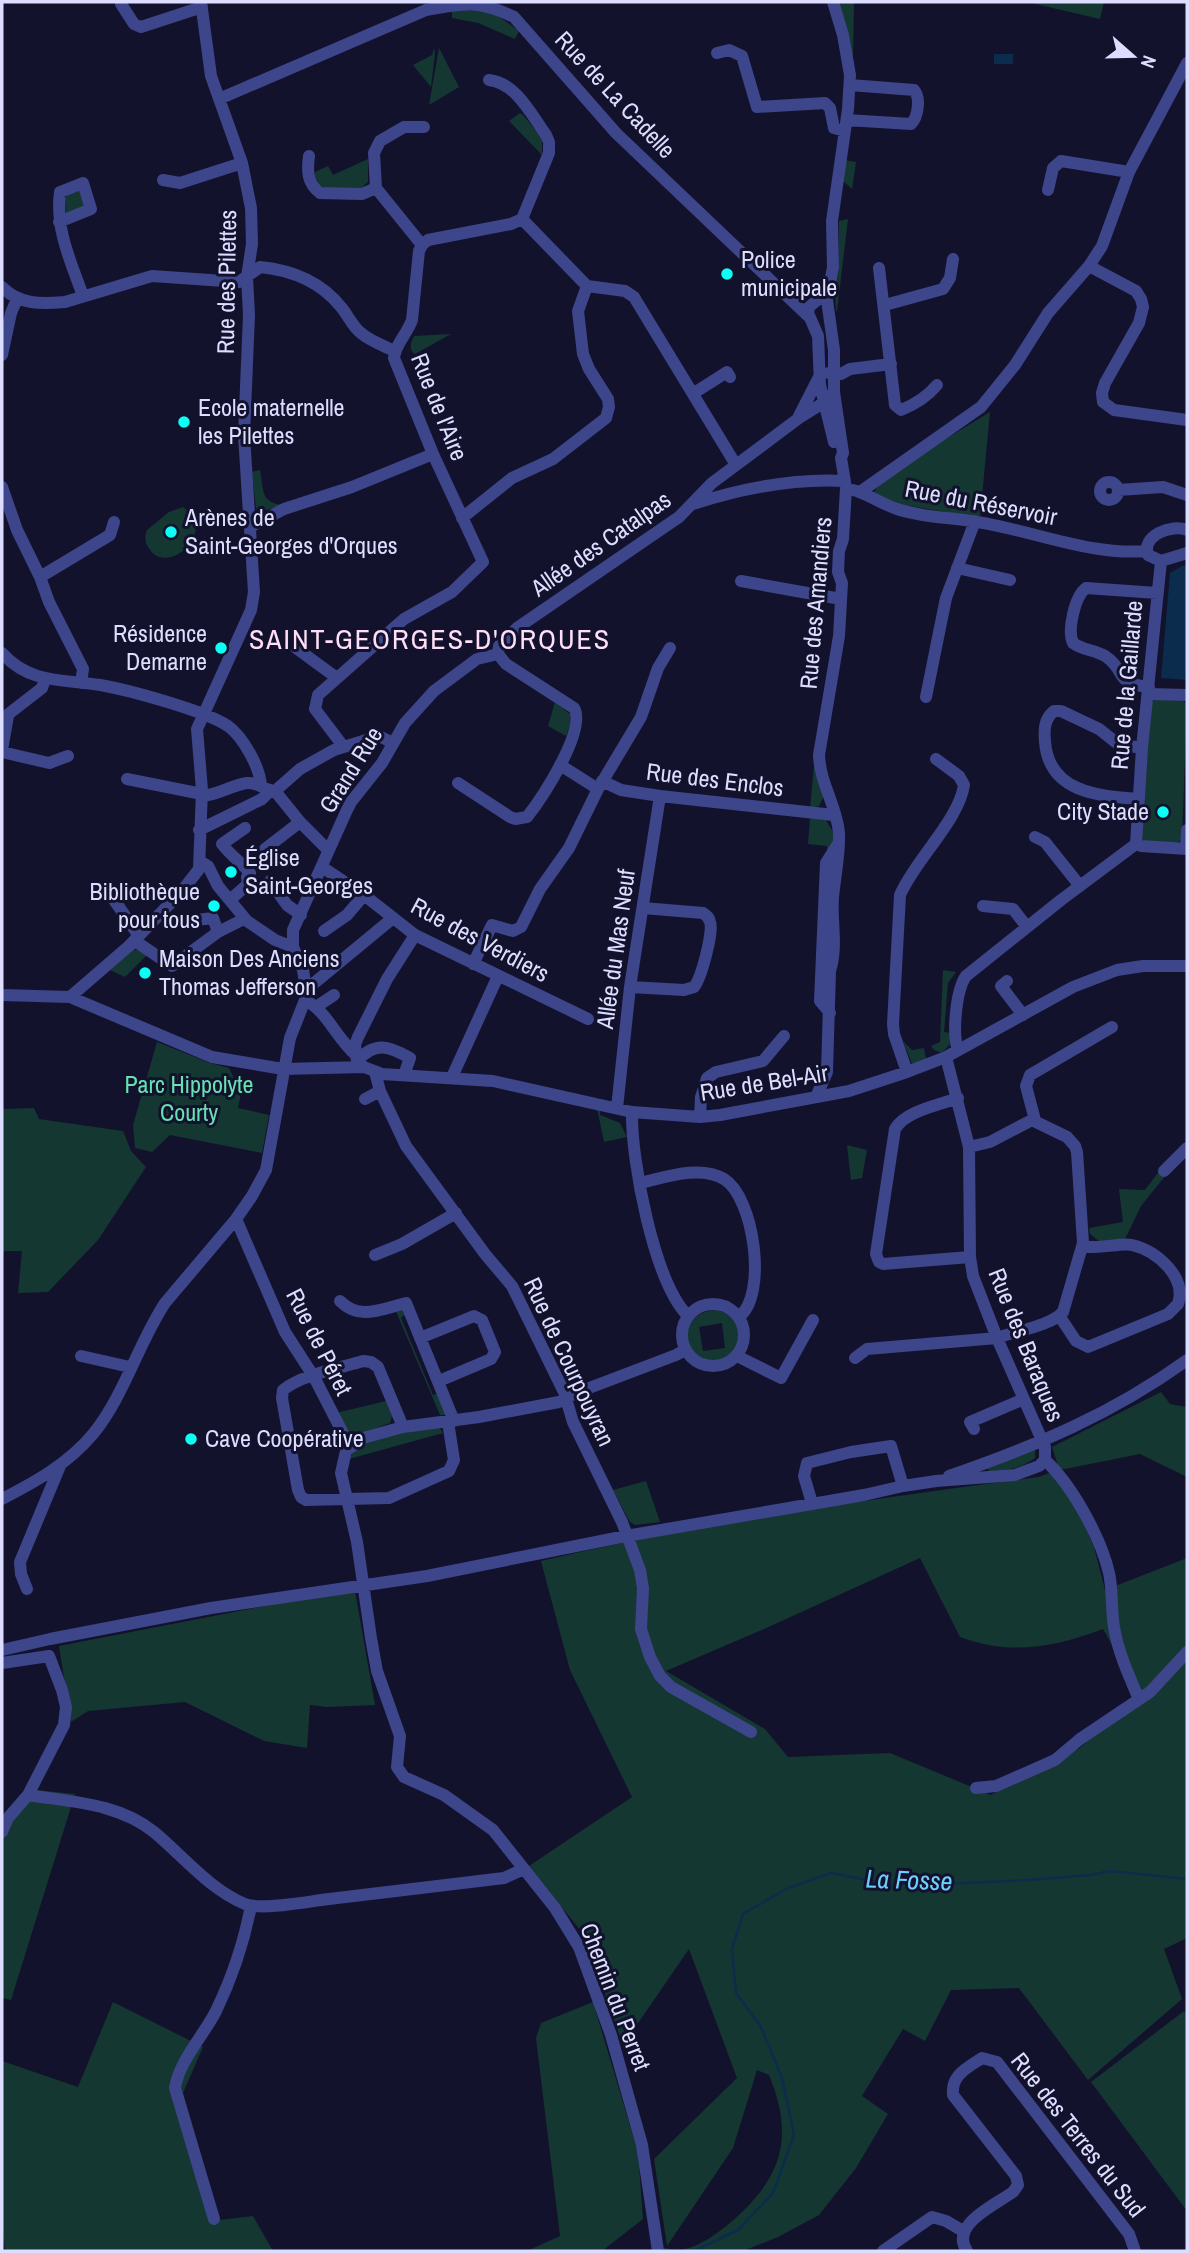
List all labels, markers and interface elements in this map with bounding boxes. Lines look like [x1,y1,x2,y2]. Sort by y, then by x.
north arrow [1098,21,1168,91]
street label: Rue de La Cadelle [548,24,683,165]
text: N [1135,52,1163,72]
street label: Rue des Pilettes [209,210,243,354]
place label: Police municipale [741,243,837,303]
marker: Police municipale [719,266,735,282]
street label: Rue de l'Aire [404,348,476,465]
place label: Ecole maternelle les Pilettes [198,391,345,451]
marker: Ecole maternelle les Pilettes [176,414,192,430]
street label: Rue du Réservoir [902,472,1060,533]
street label: Allée des Catalpas [523,483,677,604]
place label: Arènes de Saint-Georges d'Orques [184,501,398,561]
street label: Rue des Amandiers [792,515,838,690]
marker: Arènes de Saint-Georges d'Orques [163,524,179,540]
street label: Rue de la Gaillarde [1103,599,1149,771]
place label: Résidence Demarne [113,617,207,677]
district label: SAINT-GEORGES-D'ORQUES [249,620,611,658]
marker: Résidence Demarne [213,640,229,656]
street label: Grand Rue [311,720,389,819]
street label: Rue des Enclos [645,755,785,803]
place label: City Stade [1057,795,1149,827]
marker: City Stade [1155,804,1171,820]
place label: Église Saint-Georges [245,841,373,901]
marker: Église Saint-Georges [223,864,239,880]
street label: Allée du Mas Neuf [588,867,642,1032]
place label: Bibliothèque pour tous [89,875,200,935]
street label: Rue des Verdiers [406,889,555,989]
marker: Bibliothèque pour tous [206,898,222,914]
place label: Maison Des Anciens Thomas Jefferson [159,942,340,1002]
marker: Maison Des Anciens Thomas Jefferson [137,965,153,981]
street label: Rue de Bel-Air [698,1056,831,1108]
park label: Parc Hippolyte Courty [124,1068,254,1128]
street label: Rue des Baraques [982,1263,1072,1426]
street label: Rue de Courpouyran [517,1272,623,1451]
street label: Rue de Péret [279,1283,361,1401]
place label: Cave Coopérative [205,1422,364,1454]
marker: Cave Coopérative [183,1431,199,1447]
water label: La Fosse [865,1860,953,1899]
street label: Chemin du Perret [573,1918,659,2075]
street label: Rue des Terres du Sud [1004,2045,1153,2223]

